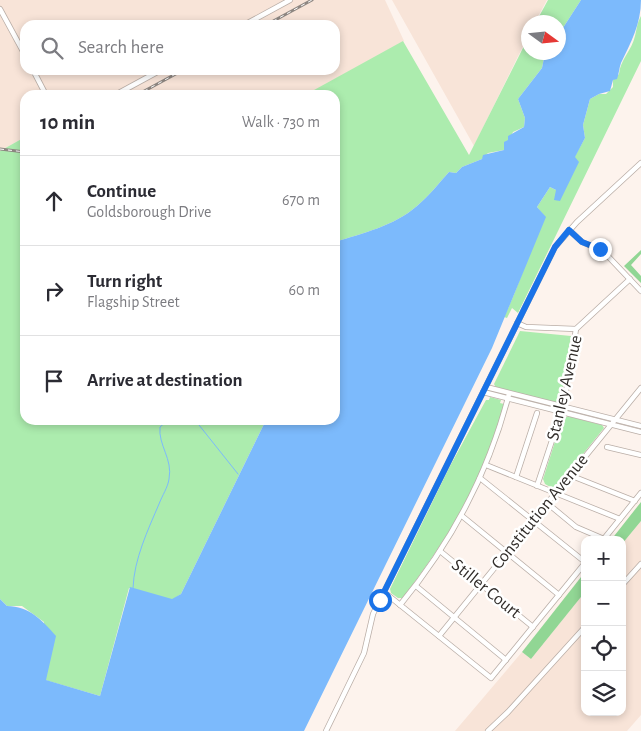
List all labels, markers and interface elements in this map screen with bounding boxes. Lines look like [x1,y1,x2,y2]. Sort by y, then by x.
north arrow [521,15,566,60]
search box [20,20,340,75]
icon: search [38,34,66,62]
text: Search here [78,38,164,57]
text: 10 min [40,112,95,133]
text: Walk · 730 m [242,114,320,130]
text: Continue [87,182,156,201]
icon: ahead [40,187,68,215]
text: 670 m [282,192,320,208]
text: Goldsborough Drive [87,204,211,220]
route end [589,238,612,261]
text: Turn right [87,272,162,291]
icon: right [40,277,68,305]
text: 60 m [289,282,320,298]
text: Flagship Street [87,294,180,310]
street label: Stanley Avenue [544,334,586,442]
icon: arrive [40,367,68,395]
text: Arrive at destination [87,371,243,390]
street label: Constitution Avenue [488,451,592,573]
map controls [581,536,626,716]
button: + [581,536,626,581]
street label: Stiller Court [448,556,524,622]
button: − [581,581,626,626]
route start [369,589,392,612]
button: locate [581,626,626,671]
button: layers [581,671,626,716]

